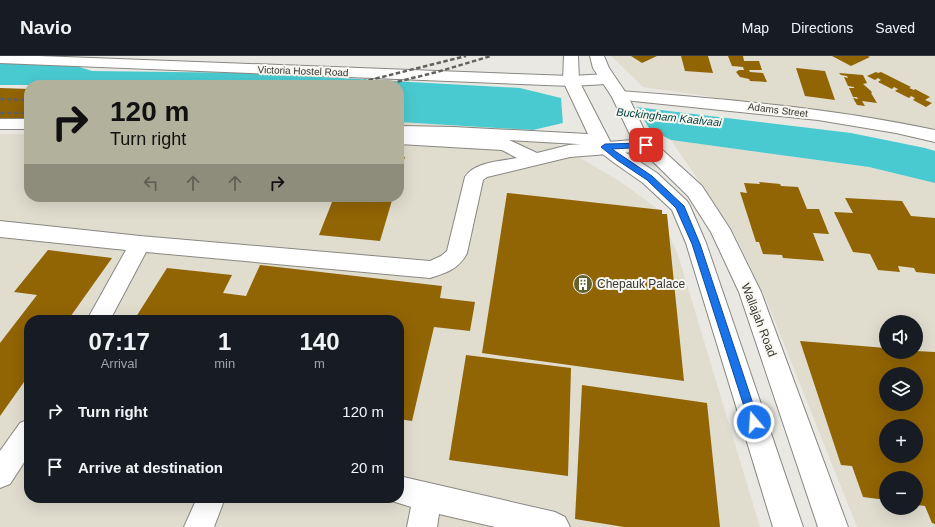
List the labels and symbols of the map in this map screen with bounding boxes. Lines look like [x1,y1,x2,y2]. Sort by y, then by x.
street label: Victoria Hostel Road [257,64,349,78]
street label: Adams Street [747,101,809,119]
water label: Buckingham Kaalvaai [616,106,723,129]
pin [629,128,663,162]
building icon: Chepauk Palace [572,273,594,295]
place label: Chepauk Palace [597,277,685,291]
street label: Wallajah Road [739,281,779,359]
position arrow [733,401,775,443]

